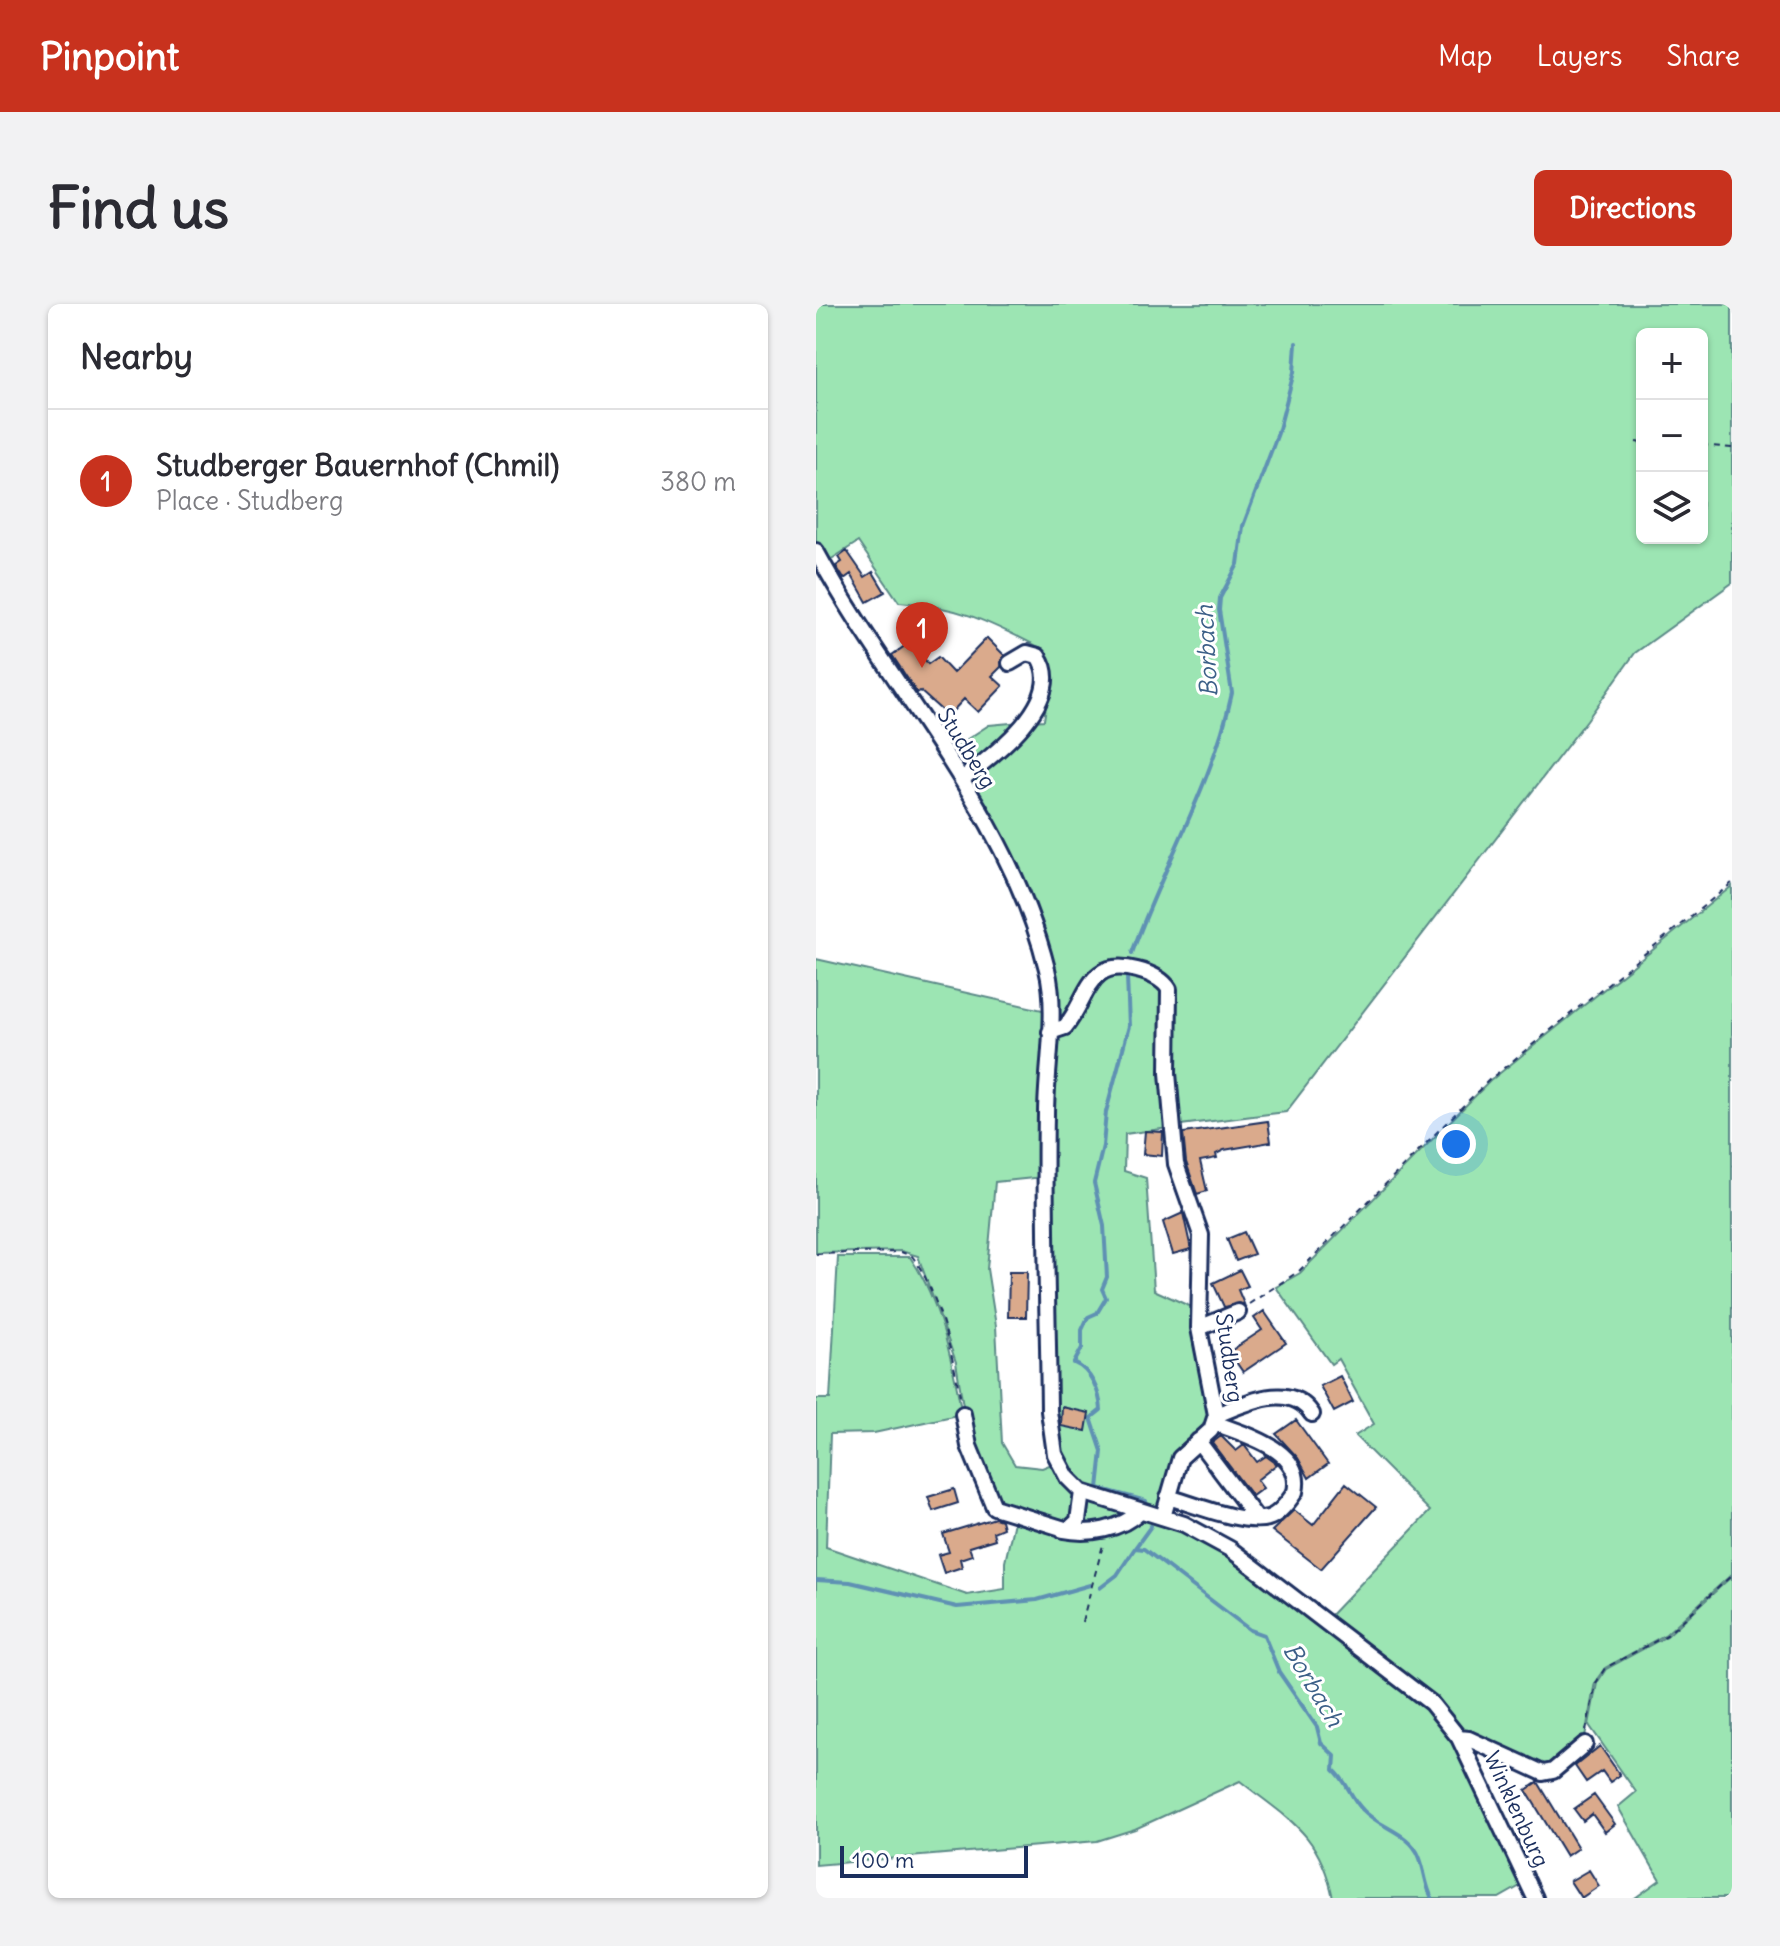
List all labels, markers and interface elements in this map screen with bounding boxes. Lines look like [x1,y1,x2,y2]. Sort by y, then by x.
text: Pinpoint [40,33,179,80]
text: Map [1438,38,1493,74]
text: Layers [1537,38,1623,74]
text: Share [1667,38,1740,74]
button: Directions [1534,170,1732,246]
text: Find us [48,173,229,243]
map controls [1636,328,1708,544]
button: + [1636,328,1708,400]
text: Nearby [80,335,193,378]
button: − [1636,400,1708,472]
text: Studberger Bauernhof (Chmil) [156,446,559,484]
text: 1 [101,465,111,498]
text: 380 m [660,465,736,498]
button: layers [1636,472,1708,544]
text: Place · Studberg [156,484,343,517]
pin: 1 [896,602,948,668]
water label: Borbach [1189,603,1223,698]
street label: Studberg [931,702,1003,794]
your location [1436,1124,1476,1164]
street label: Studberg [1210,1311,1250,1405]
water label: Borbach [1277,1637,1351,1733]
street label: Winklenburg [1478,1747,1556,1871]
scale bar [840,1842,1028,1878]
text: 100 m [852,1846,914,1874]

